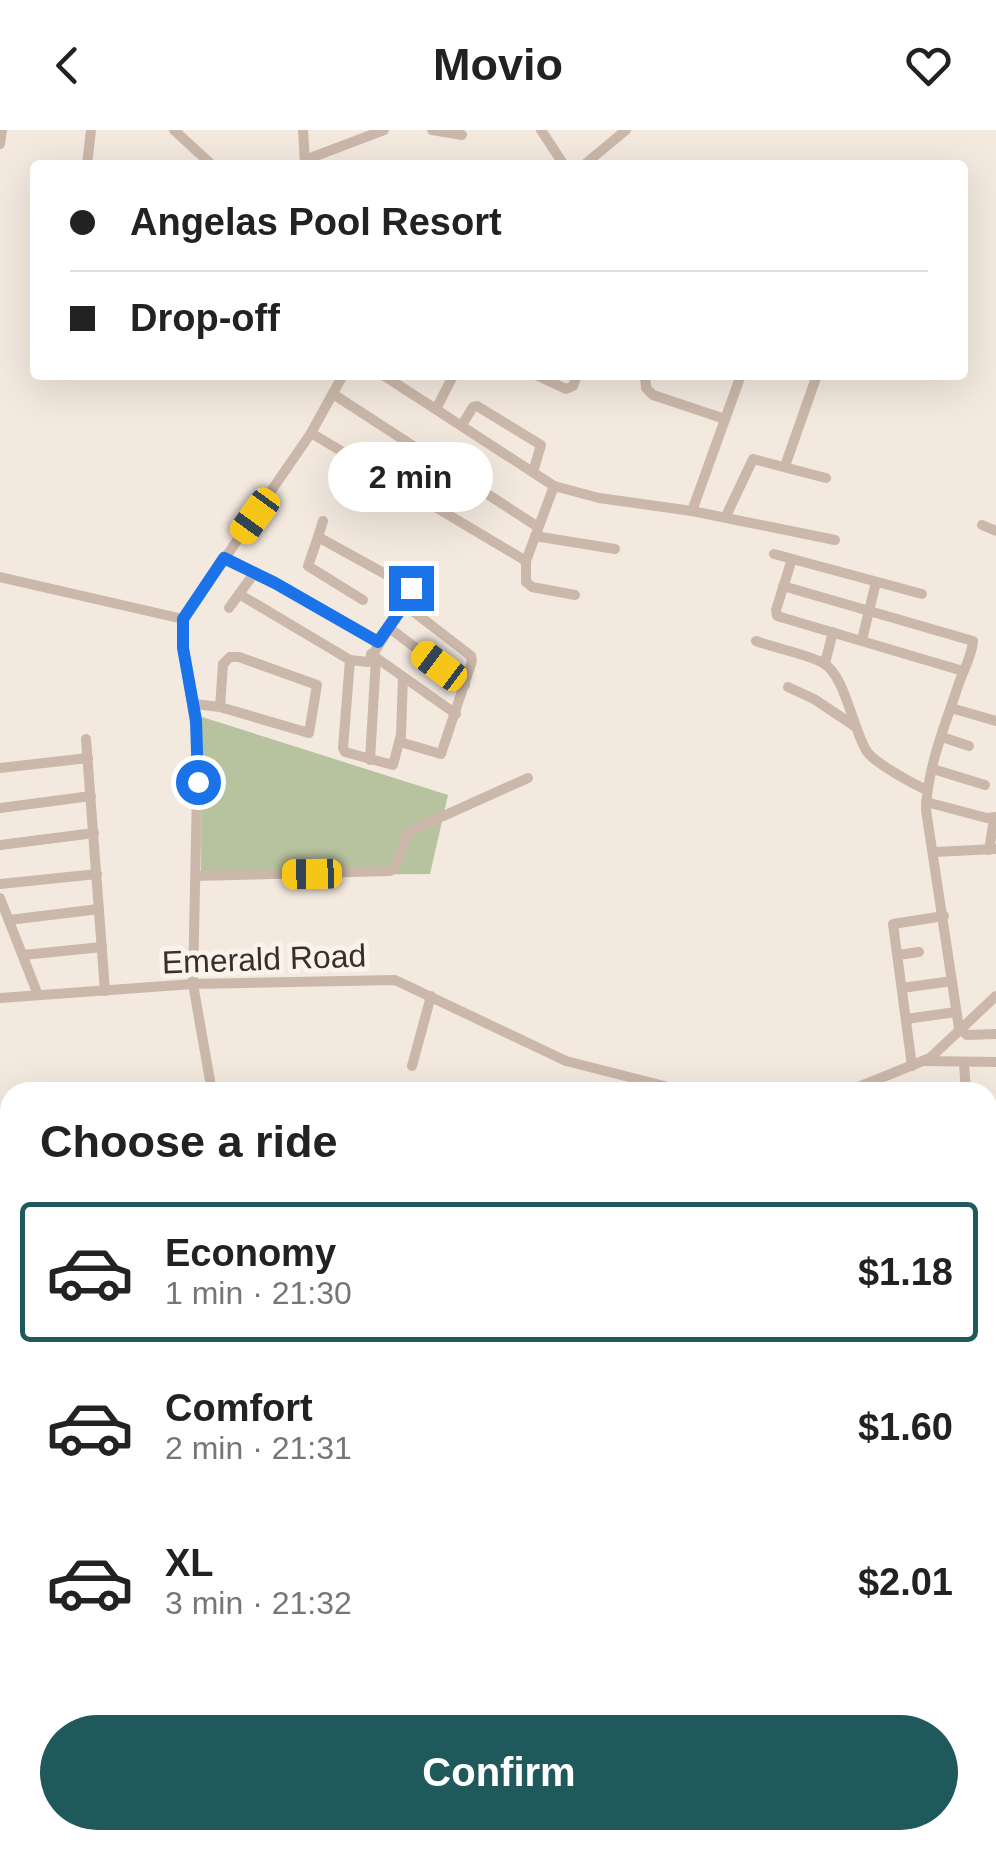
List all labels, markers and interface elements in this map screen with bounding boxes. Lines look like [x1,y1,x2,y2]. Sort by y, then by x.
icon: back [40,38,95,93]
icon: heart [901,38,956,93]
text: Movio [433,39,563,90]
text: Angelas Pool Resort [130,201,502,243]
text: Drop-off [130,297,280,339]
callout: 2 min [328,443,494,513]
text: 2 min [369,459,452,495]
car [225,483,285,549]
route end [389,566,434,611]
car [406,636,472,696]
route start [176,760,221,805]
car [282,858,342,890]
street label: Emerald Road [161,937,367,981]
text: Choose a ride [40,1116,338,1167]
icon: car [45,1227,135,1317]
text: Economy [165,1232,336,1274]
text: $1.18 [858,1251,953,1293]
text: 1 min · 21:30 [165,1275,352,1311]
icon: car [45,1382,135,1472]
text: Comfort [165,1387,313,1429]
text: $1.60 [858,1406,953,1448]
text: 2 min · 21:31 [165,1430,352,1466]
icon: car [45,1537,135,1627]
text: XL [165,1542,214,1584]
text: $2.01 [858,1561,953,1603]
text: 3 min · 21:32 [165,1585,352,1621]
button: Confirm [40,1715,958,1830]

